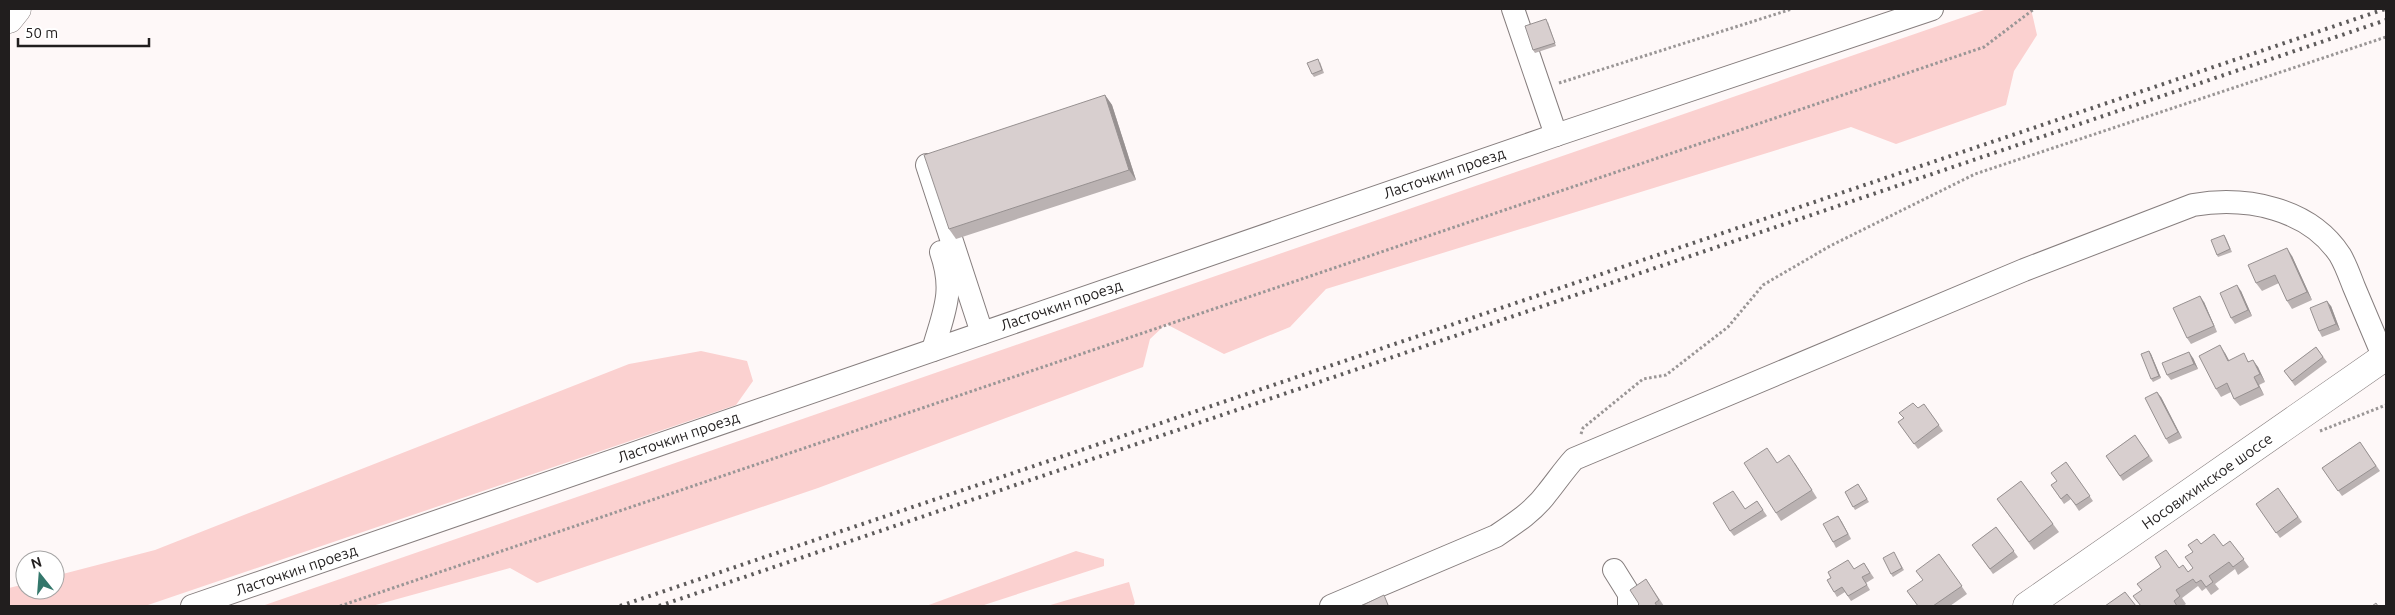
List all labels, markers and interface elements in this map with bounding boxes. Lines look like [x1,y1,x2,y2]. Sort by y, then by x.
scale bar [18,15,149,47]
text: 50 m [25,24,58,41]
street label: Ласточкин проезд [1381,144,1507,202]
street label: Ласточкин проезд [998,276,1124,334]
street label: Ласточкин проезд [615,408,741,466]
street label: Носовихинское шоссе [2138,429,2276,533]
street label: Ласточкин проезд [233,541,359,599]
north arrow [15,550,65,600]
text: N [29,553,44,572]

